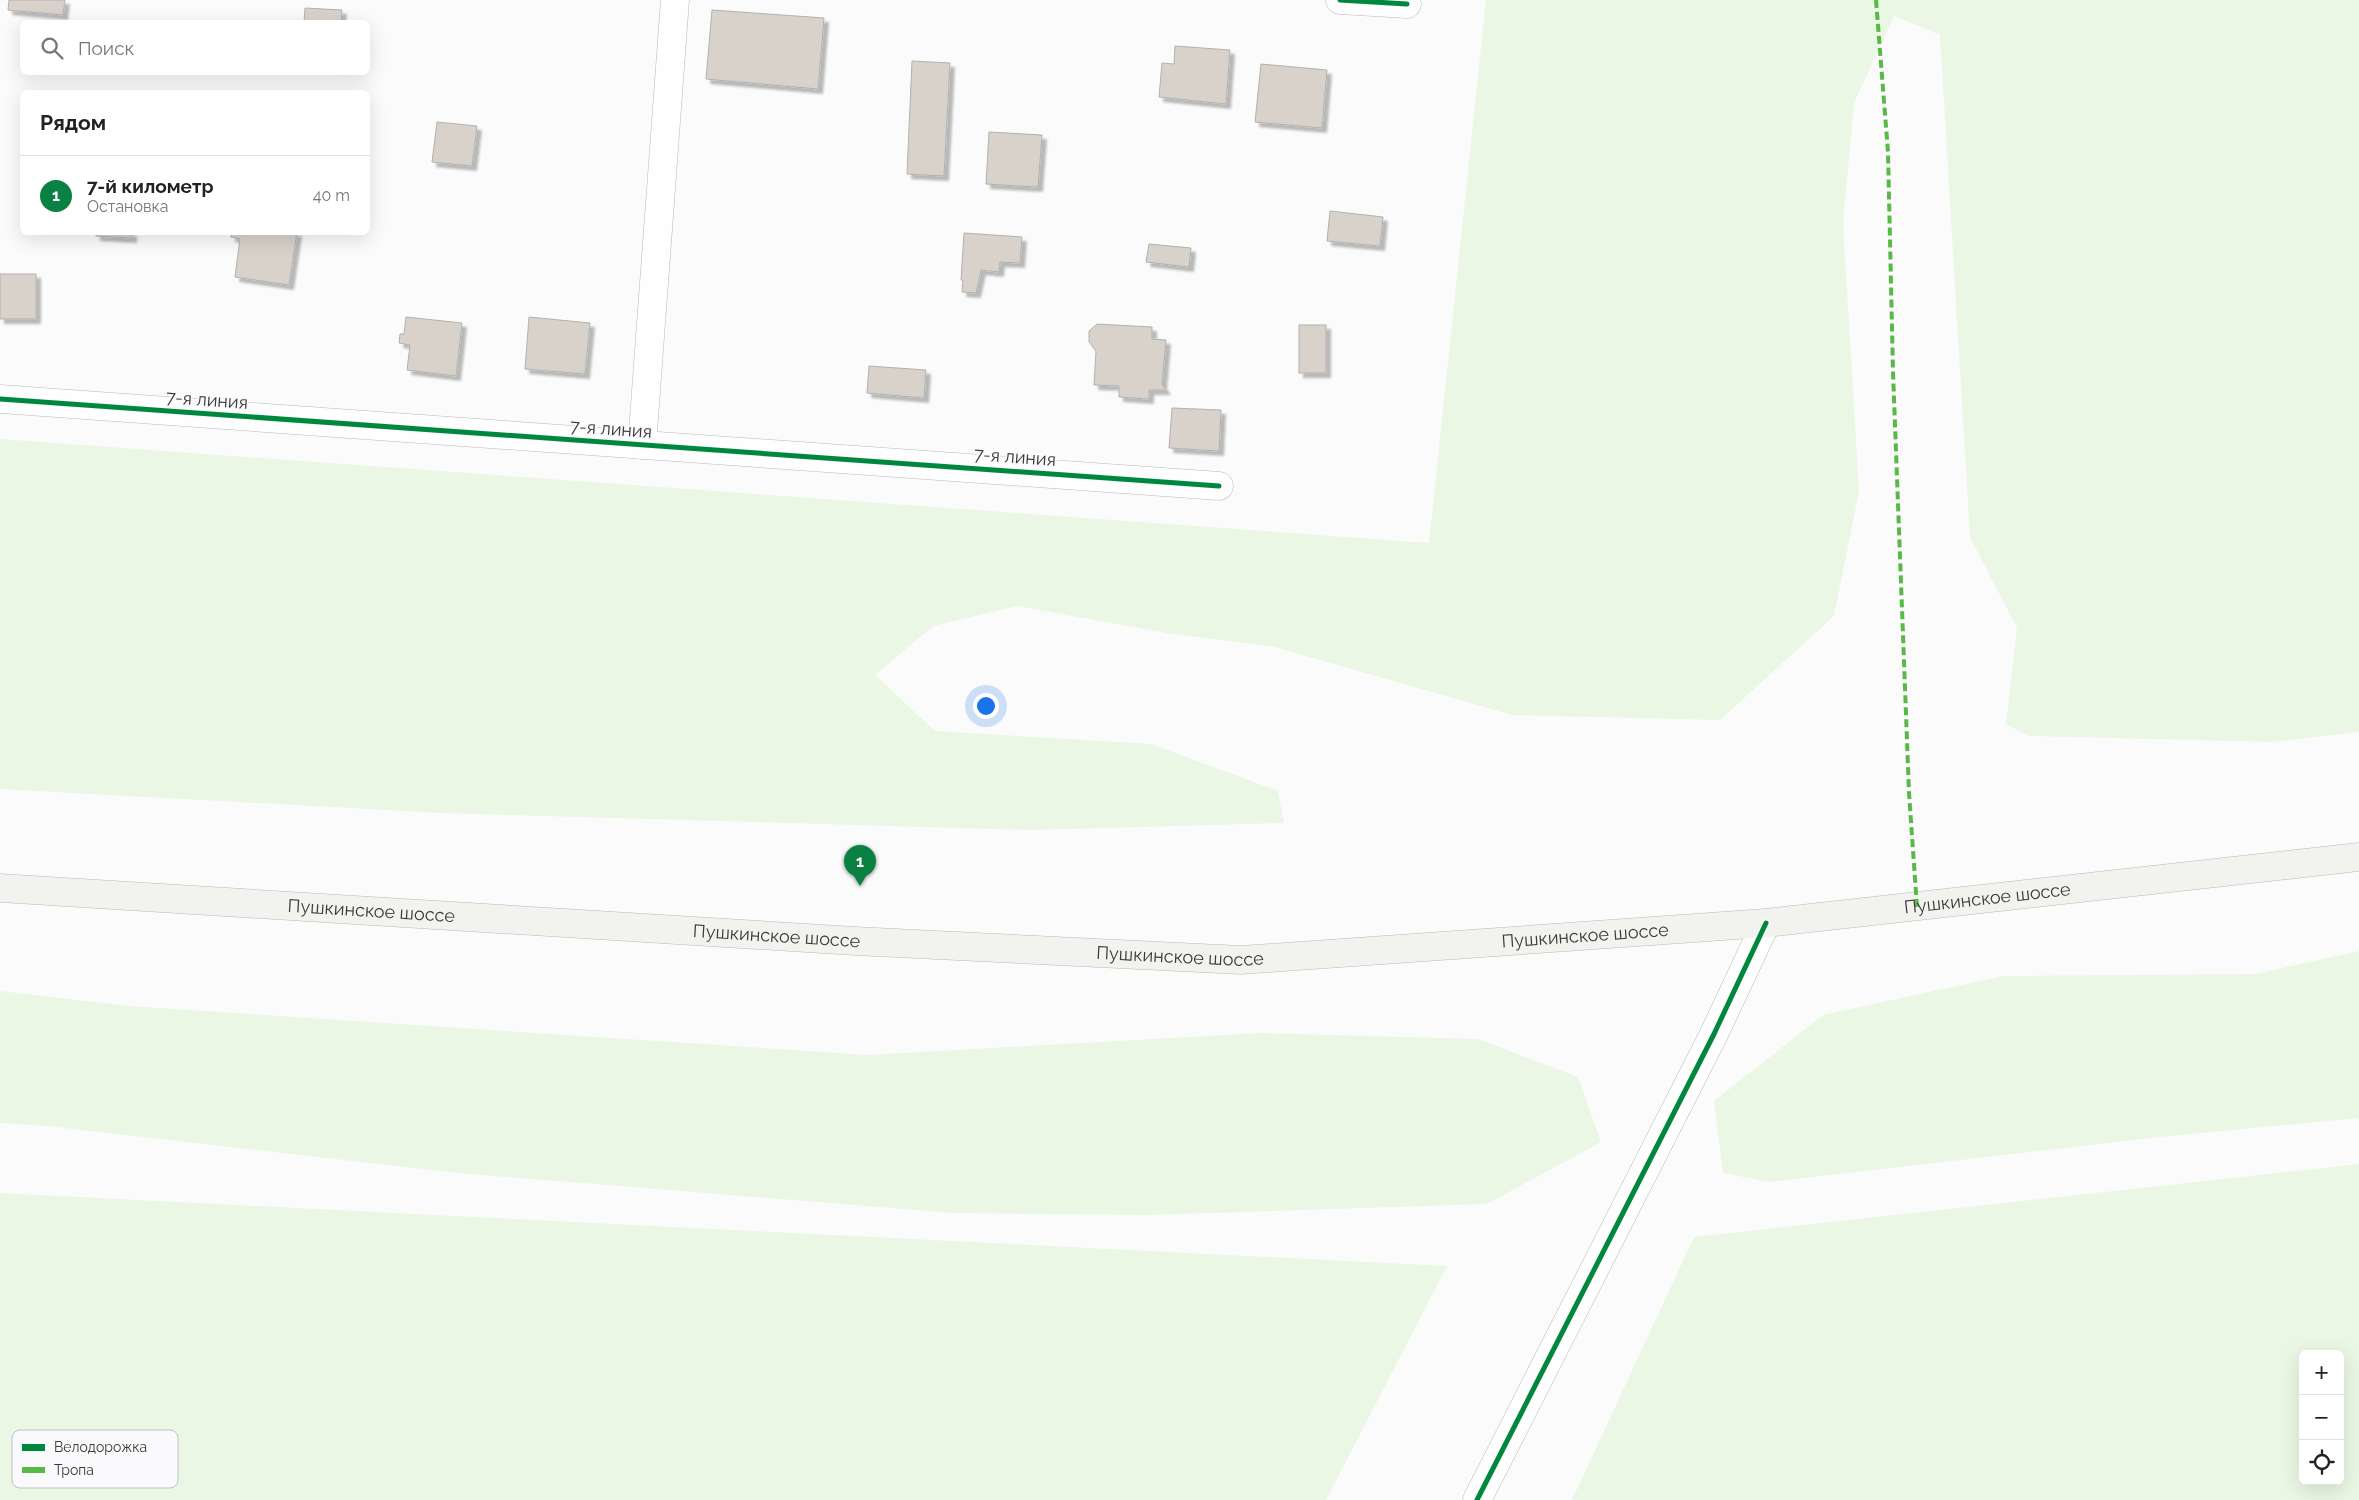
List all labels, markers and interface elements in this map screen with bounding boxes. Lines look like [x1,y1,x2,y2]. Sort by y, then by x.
search box [20,20,370,75]
icon: search [38,34,66,62]
text: Поиск [78,37,134,59]
text: Рядом [40,110,106,135]
text: 7-й километр [87,175,213,197]
text: 1 [52,186,60,205]
text: 40 m [313,186,350,205]
text: Остановка [87,197,169,216]
street label: 7-я линия [165,386,249,413]
street label: 7-я линия [569,415,653,442]
street label: 7-я линия [973,443,1057,470]
your location [973,693,999,719]
pin: 1 [844,845,876,886]
street label: Пушкинское шоссе [1903,878,2072,918]
street label: Пушкинское шоссе [287,895,456,926]
street label: Пушкинское шоссе [1501,919,1670,952]
street label: Пушкинское шоссе [692,920,861,951]
street label: Пушкинское шоссе [1096,942,1265,970]
map controls [2299,1350,2344,1485]
button: + [2299,1350,2344,1395]
button: − [2299,1395,2344,1440]
legend [12,1430,178,1488]
text: Велодорожка [54,1439,147,1455]
button: locate [2299,1440,2344,1485]
text: Тропа [54,1462,94,1478]

